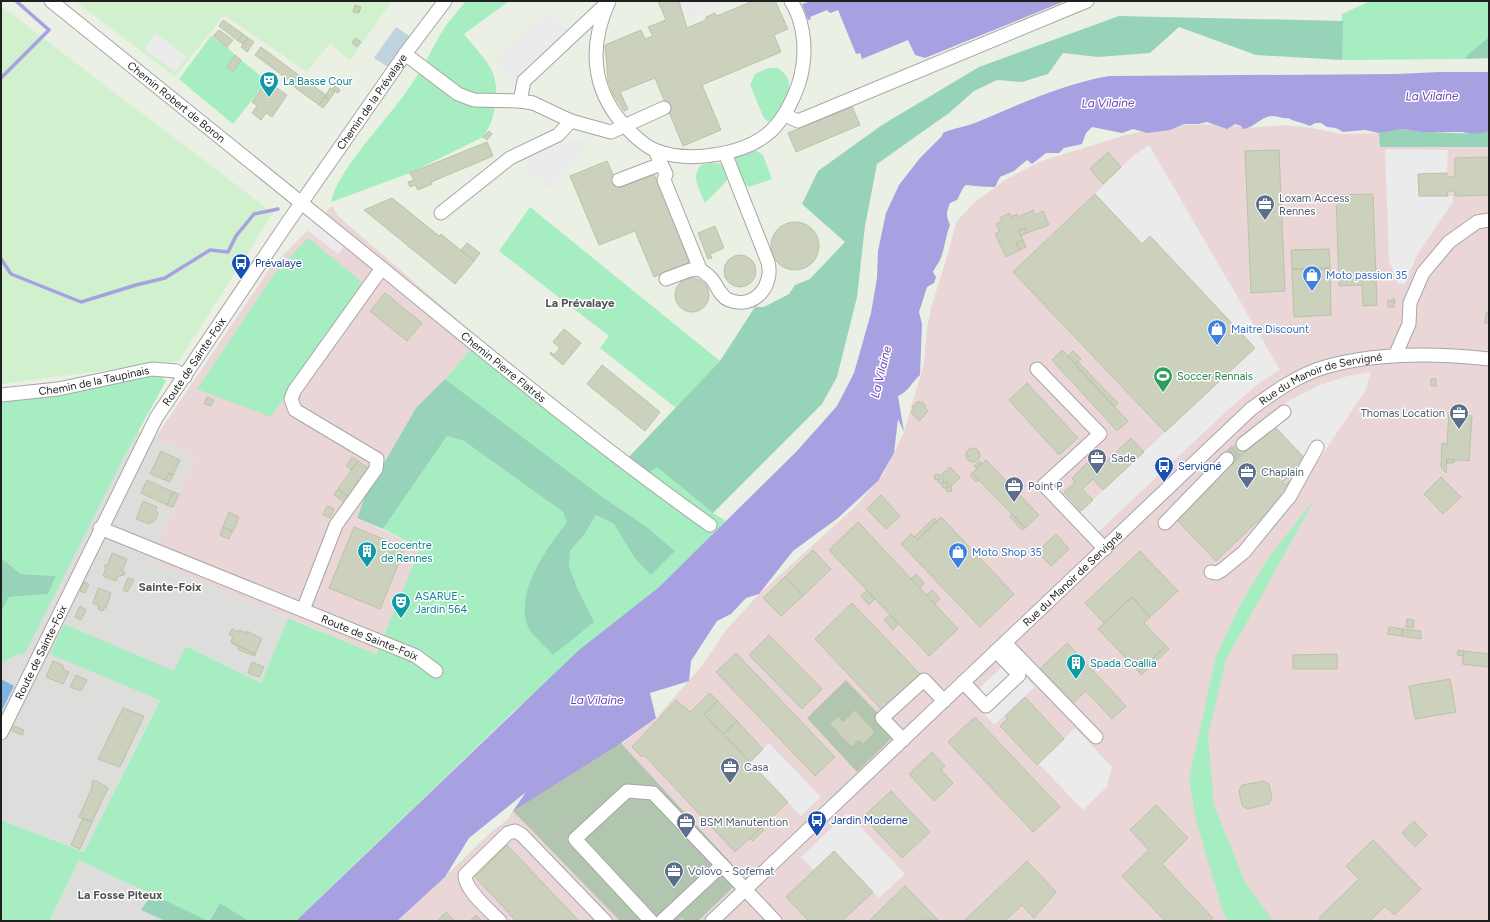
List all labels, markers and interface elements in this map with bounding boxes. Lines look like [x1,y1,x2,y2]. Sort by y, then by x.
street label: Chemin de la Prévalaye [334,51,410,152]
street label: Chemin Robert de Boron [125,59,228,145]
theatre icon: La Basse Cour [258,70,280,98]
place label: La Basse Cour [283,75,353,88]
water label: La Vilaine [1405,89,1459,103]
water label: La Vilaine [1081,96,1135,110]
place label: Loxam Access Rennes [1279,192,1349,218]
office icon: Loxam Access Rennes [1254,193,1276,221]
bus stop icon: Prévalaye [230,252,252,280]
place label: Prévalaye [255,257,302,270]
shop icon: Moto passion 35 [1301,264,1323,292]
place label: Moto passion 35 [1326,269,1407,282]
district label: La Prévalaye [545,296,615,310]
street label: Route de Sainte-Foix [160,314,229,408]
shop icon: Maitre Discount [1206,318,1228,346]
place label: Maitre Discount [1231,323,1309,336]
street label: Chemin Pierre Flatrès [458,329,549,405]
water label: La Vilaine [868,344,894,399]
street label: Rue du Manoir de Servigné [1256,350,1383,407]
street label: Chemin de la Taupinais [38,363,150,398]
sports icon: Soccer Rennais [1152,365,1174,393]
place label: Soccer Rennais [1177,370,1253,383]
office icon: Thomas Location [1448,402,1470,430]
place label: Thomas Location [1361,407,1445,420]
office icon: Sade [1086,447,1108,475]
place label: Sade [1111,452,1136,465]
bus stop icon: Servigné [1153,455,1175,483]
place label: Servigné [1178,460,1221,473]
office icon: Chaplain [1236,461,1258,489]
place label: Chaplain [1261,466,1304,479]
office icon: Point P [1003,475,1025,503]
place label: Point P [1028,480,1063,493]
street label: Rue du Manoir de Servigné [1020,528,1125,629]
place label: Ecocentre de Rennes [381,539,432,565]
building icon: Ecocentre de Rennes [356,540,378,568]
shop icon: Moto Shop 35 [947,541,969,569]
place label: Moto Shop 35 [972,546,1042,559]
district label: Sainte-Foix [138,580,202,594]
place label: ASARUE - Jardin 564 [415,590,467,616]
theatre icon: ASARUE - Jardin 564 [390,591,412,619]
street label: Route de Sainte-Foix [12,602,70,702]
street label: Route de Sainte-Foix [319,612,421,663]
building icon: Spada Coallia [1065,652,1087,680]
place label: Spada Coallia [1090,657,1157,670]
water label: La Vilaine [570,693,624,707]
office icon: Casa [719,756,741,784]
place label: Casa [744,761,768,774]
bus stop icon: Jardin Moderne [806,809,828,837]
office icon: BSM Manutention [675,811,697,839]
place label: Jardin Moderne [831,814,908,827]
place label: BSM Manutention [700,816,788,829]
office icon: Volovo - Sofemat [663,860,685,888]
place label: Volovo - Sofemat [688,865,775,878]
district label: La Fosse Piteux [78,888,163,902]

